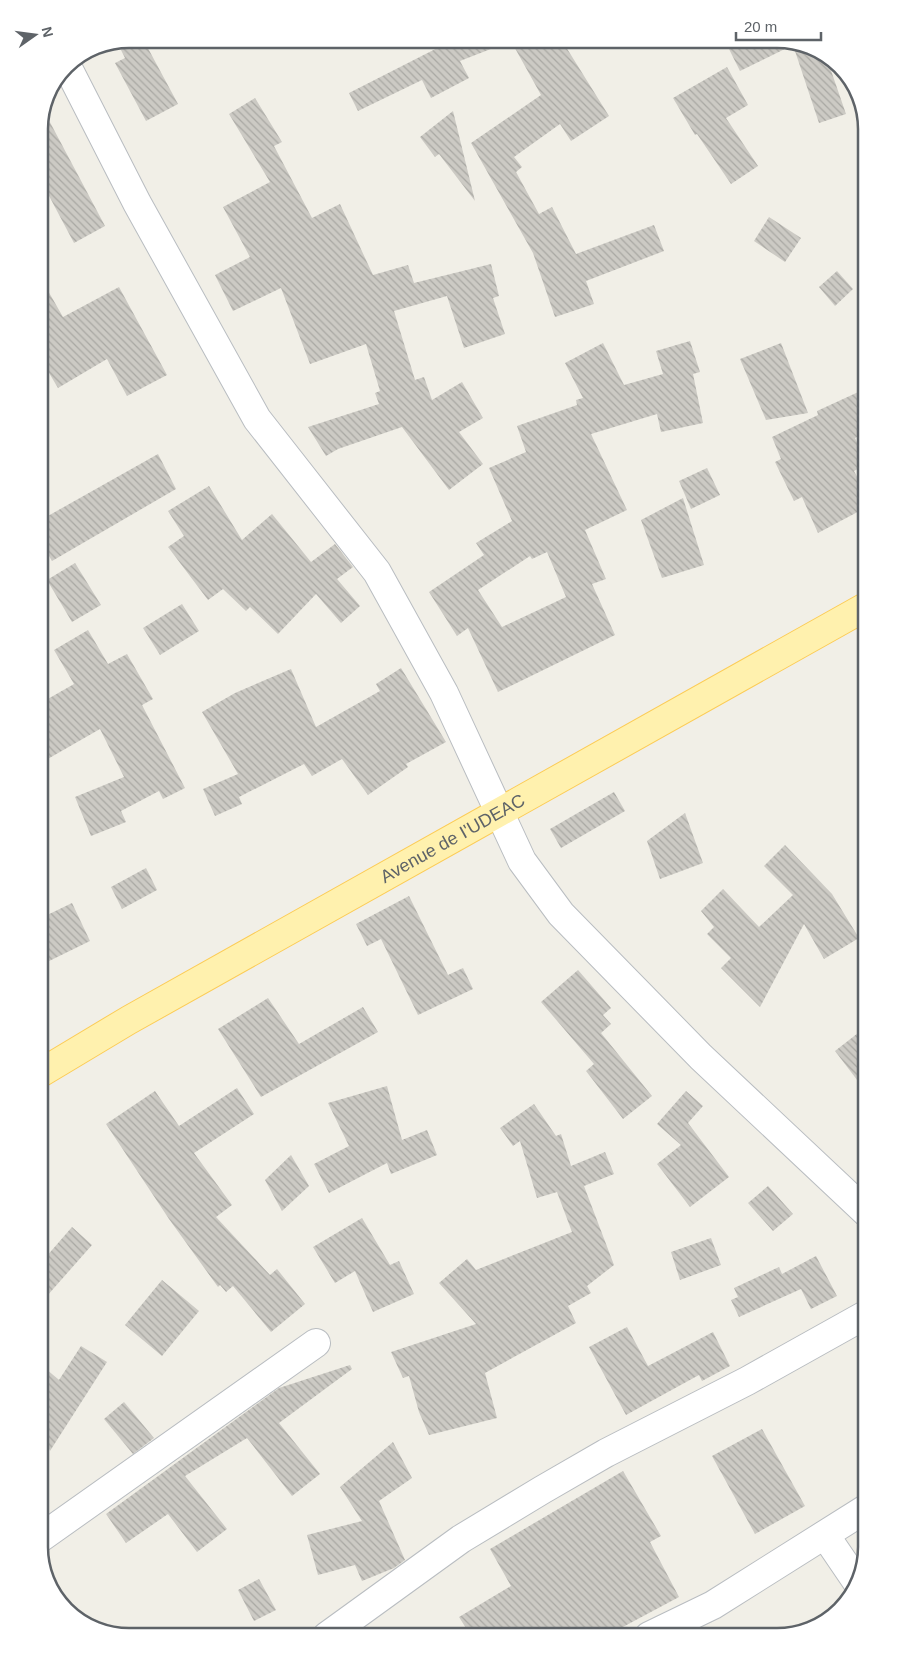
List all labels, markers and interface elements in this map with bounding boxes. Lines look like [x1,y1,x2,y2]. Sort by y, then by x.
north arrow [10,10,60,60]
scale bar [736,10,821,42]
text: 20 m [744,18,777,35]
text: N [39,25,57,39]
street label: Avenue de I'UDEAC [377,790,528,887]

